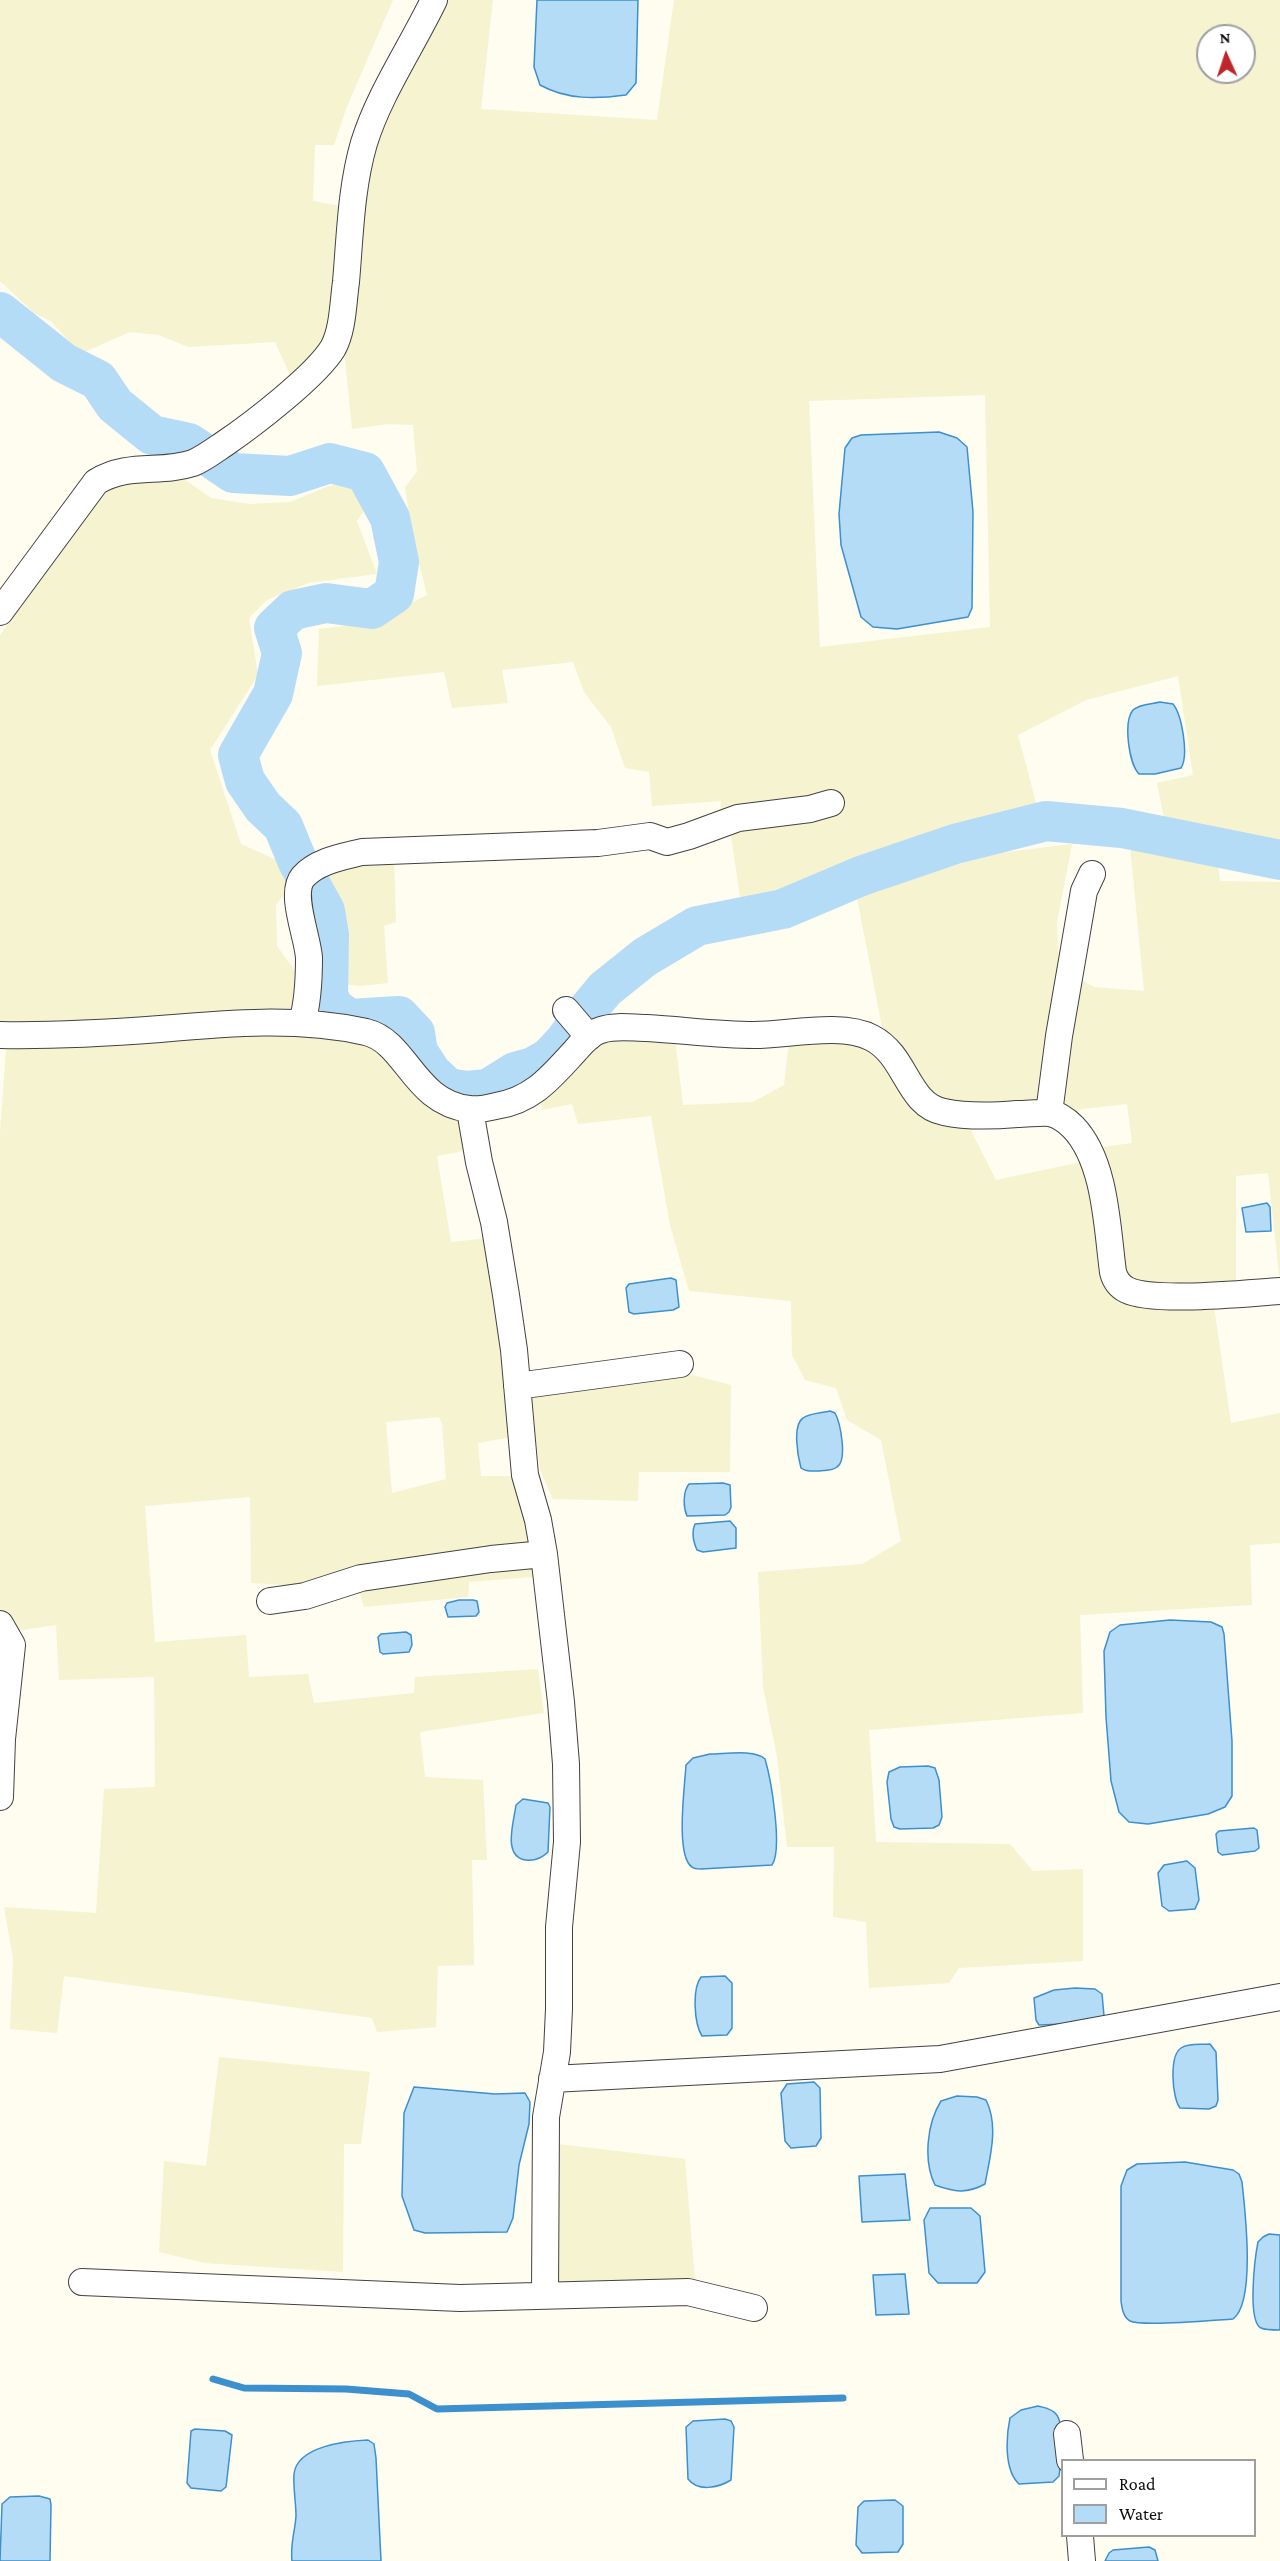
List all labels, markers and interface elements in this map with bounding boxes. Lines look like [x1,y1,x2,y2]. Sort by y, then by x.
north arrow [1196,24,1256,84]
text: N [1219,29,1231,46]
legend [1061,2459,1256,2537]
text: Road [1119,2474,1156,2494]
text: Water [1119,2504,1163,2524]

